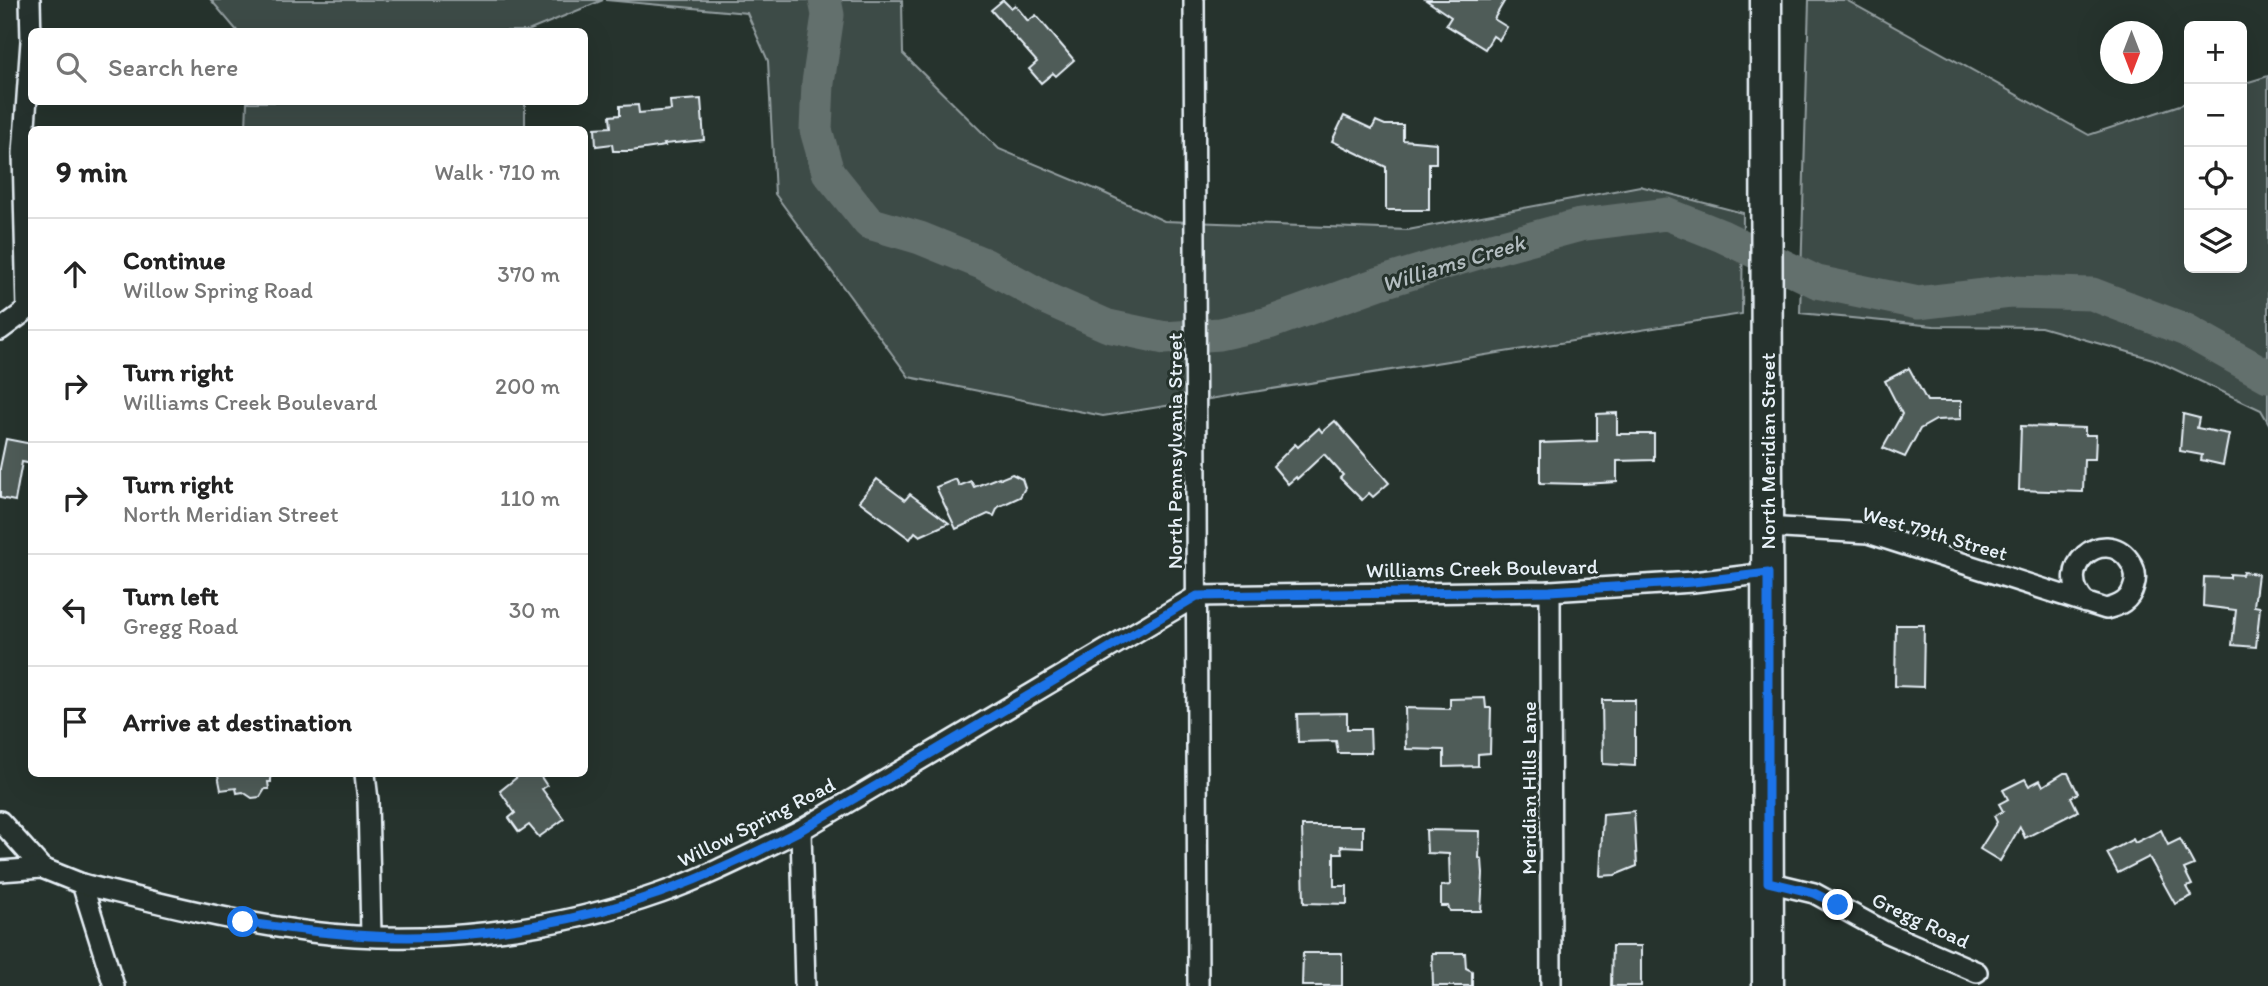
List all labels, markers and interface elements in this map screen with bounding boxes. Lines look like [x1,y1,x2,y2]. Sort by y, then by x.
north arrow [2100,21,2163,84]
map controls [2184,21,2247,273]
button: + [2184,21,2247,84]
search box [28,28,588,105]
icon: search [52,48,90,86]
text: Search here [108,51,238,83]
button: − [2184,84,2247,147]
button: locate [2184,147,2247,210]
text: 9 min [56,153,127,190]
text: Walk · 710 m [434,158,560,186]
button: layers [2184,210,2247,273]
water label: Williams Creek [1378,228,1529,298]
text: Continue [123,244,226,276]
icon: ahead [56,255,94,293]
text: 370 m [497,260,560,288]
text: Willow Spring Road [123,276,313,304]
street label: North Pennsylvania Street [1162,333,1187,569]
street label: North Meridian Street [1755,352,1780,549]
text: Turn right [123,356,234,388]
icon: right [56,367,94,405]
text: 200 m [495,372,560,400]
text: Williams Creek Boulevard [123,388,377,416]
text: Turn right [123,468,234,500]
icon: right [56,479,94,517]
text: 110 m [500,484,560,512]
text: North Meridian Street [123,500,339,528]
street label: West 79th Street [1859,500,2011,566]
street label: Williams Creek Boulevard [1366,553,1599,583]
text: Turn left [123,580,219,612]
icon: left [56,591,94,629]
text: 30 m [509,596,560,624]
text: Gregg Road [123,612,238,640]
street label: Meridian Hills Lane [1516,701,1541,875]
icon: arrive [56,703,94,741]
text: Arrive at destination [123,706,352,738]
street label: Willow Spring Road [673,772,839,872]
street label: Gregg Road [1868,886,1974,954]
route end [1822,889,1853,920]
route start [227,906,258,937]

